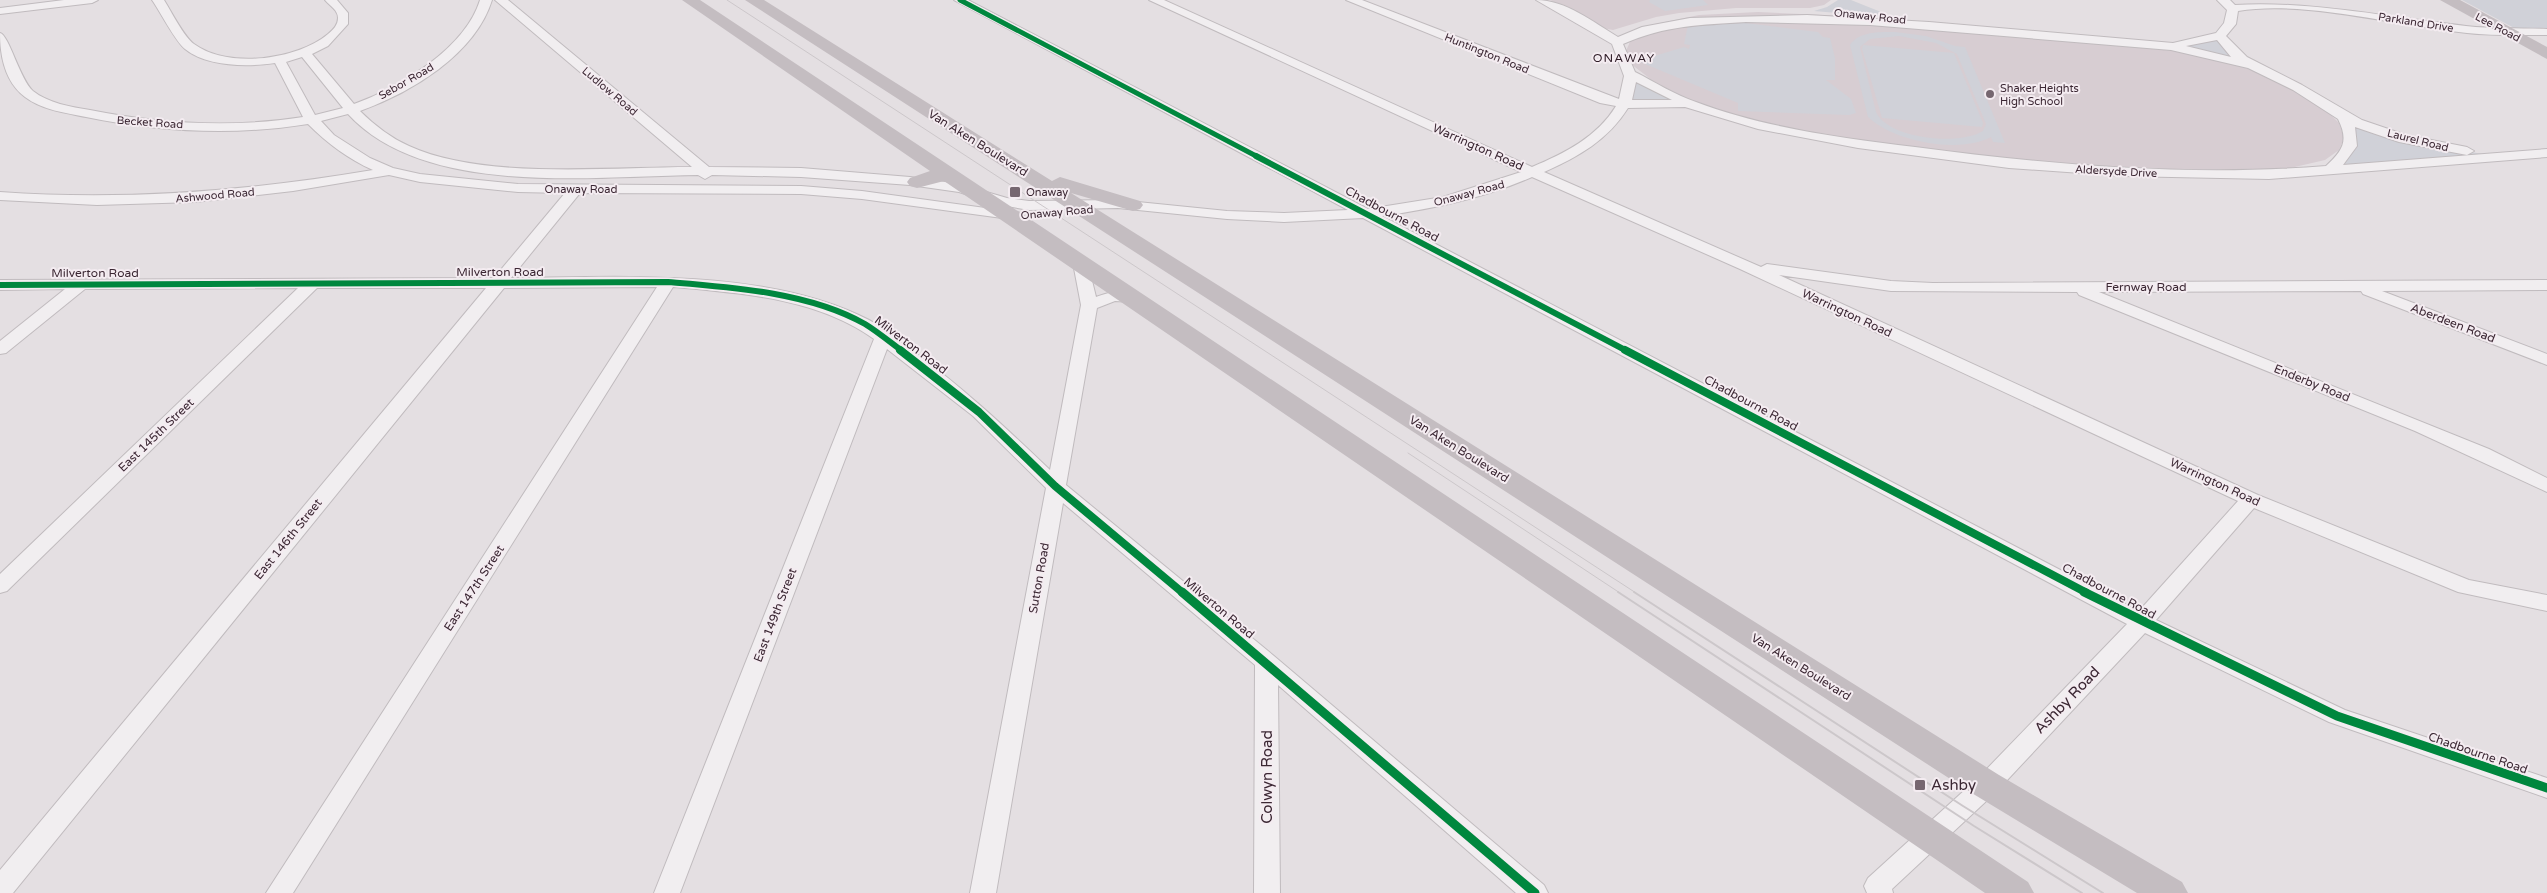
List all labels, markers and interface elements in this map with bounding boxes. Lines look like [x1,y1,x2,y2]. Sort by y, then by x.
street label: Onaway Road [1833,6,1907,27]
street label: Parkland Drive [2377,10,2454,35]
street label: Lee Road [2473,10,2523,45]
street label: Huntington Road [1443,31,1531,76]
district label: ONAWAY [1593,51,1655,65]
street label: Sebor Road [376,60,436,102]
street label: Ludlow Road [579,64,640,118]
place label: Shaker Heights High School [2000,82,2079,108]
marker: Shaker Heights High School [1984,88,1996,100]
street label: Van Aken Boulevard [926,107,1030,179]
street label: Becket Road [116,114,184,131]
street label: Warrington Road [1430,121,1526,173]
street label: Laurel Road [2386,127,2450,154]
street label: Aldersyde Drive [2074,163,2157,180]
street label: Onaway Road [1432,178,1506,209]
street label: Onaway Road [545,183,617,196]
street label: Chadbourne Road [1343,183,1441,245]
marker: Onaway [1008,185,1022,199]
street label: Ashwood Road [175,186,255,205]
place label: Onaway [1026,186,1068,199]
street label: Onaway Road [1020,203,1094,222]
street label: Milverton Road [456,265,544,279]
street label: Milverton Road [51,266,139,280]
street label: Fernway Road [2105,280,2187,294]
street label: Warrington Road [1800,286,1894,340]
street label: Aberdeen Road [2409,300,2497,346]
street label: Milverton Road [872,313,950,377]
street label: Enderby Road [2272,361,2352,405]
street label: Chadbourne Road [1702,372,1800,434]
street label: East 145th Street [115,395,197,475]
street label: Van Aken Boulevard [1407,413,1511,485]
street label: Warrington Road [2168,455,2262,509]
street label: East 146th Street [251,496,325,582]
street label: East 147th Street [441,542,507,634]
street label: Sutton Road [1026,542,1052,614]
street label: Chadbourne Road [2060,560,2158,622]
street label: East 149th Street [751,566,800,664]
street label: Milverton Road [1181,575,1257,641]
street label: Van Aken Boulevard [1749,631,1853,703]
street label: Ashby Road [2030,663,2104,737]
street label: Chadbourne Road [2426,729,2530,777]
street label: Colwyn Road [1258,730,1276,824]
place label: Ashby [1931,776,1976,794]
marker: Ashby [1913,778,1927,792]

